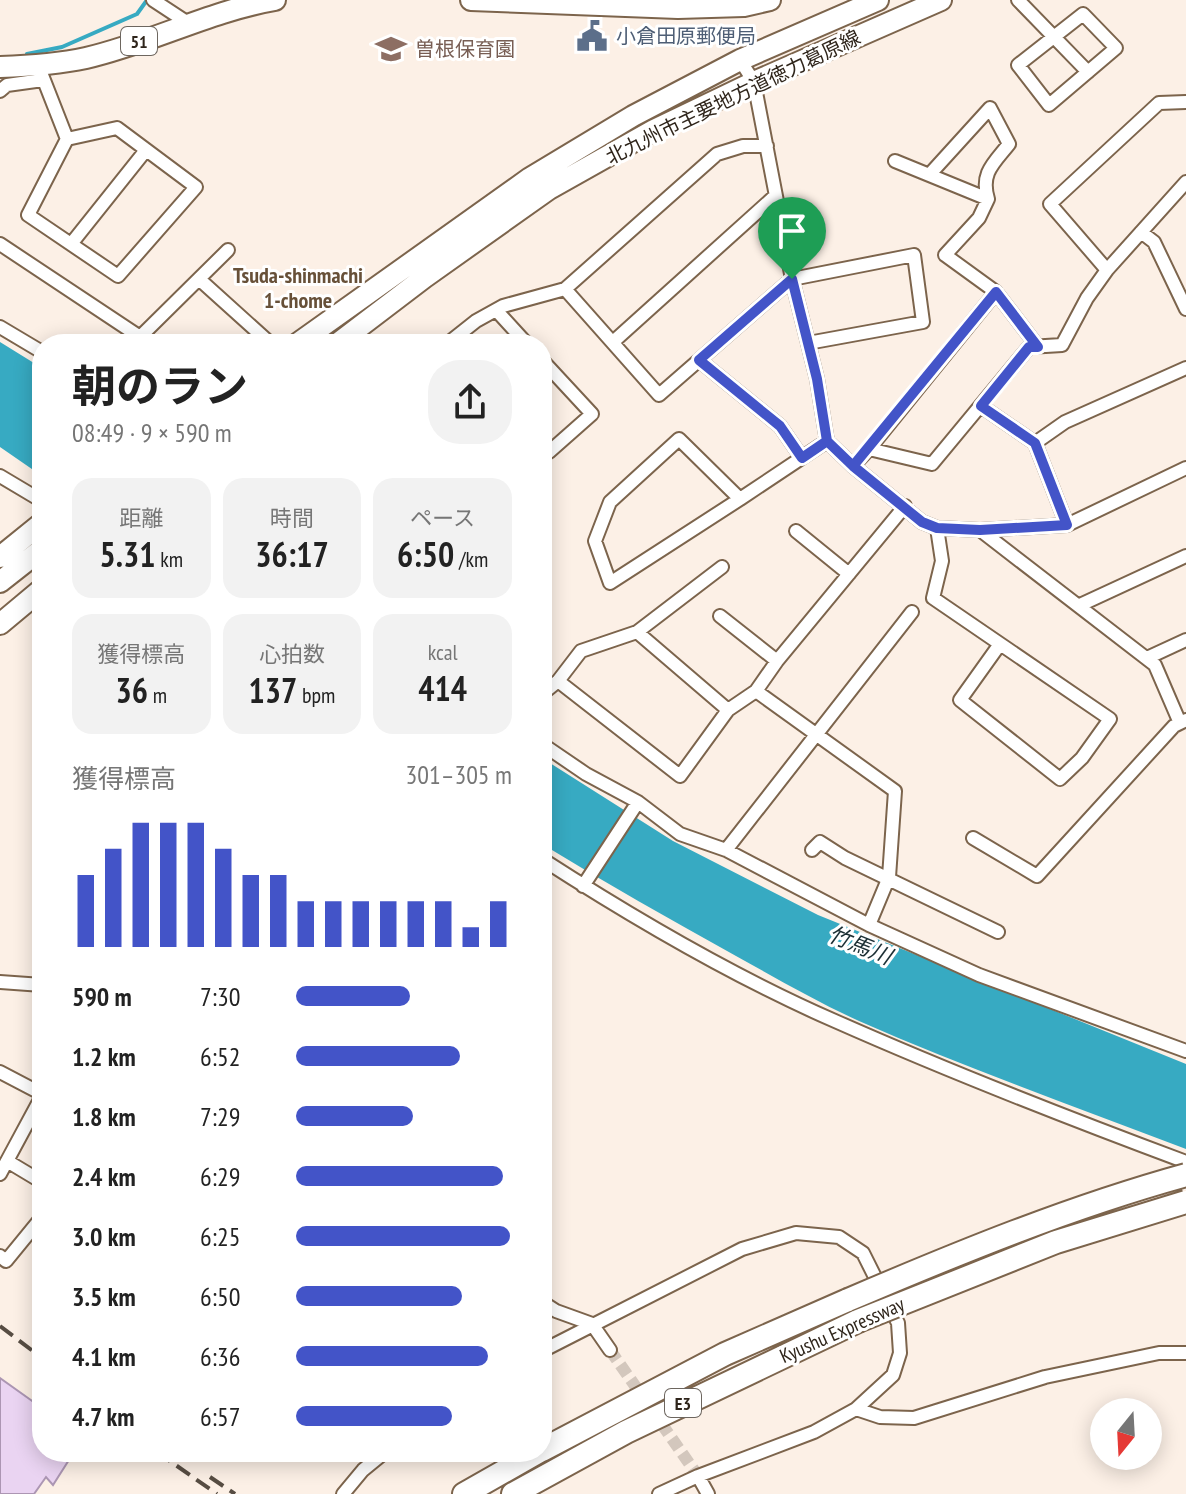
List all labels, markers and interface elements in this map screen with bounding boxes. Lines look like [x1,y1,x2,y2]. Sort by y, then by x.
public building icon: 小倉田原郵便局 [575,19,609,53]
place label: 小倉田原郵便局 [616,23,756,49]
street label: 北九州市主要地方道徳力葛原線 [601,24,865,170]
road number: 51 [121,27,157,55]
school or university icon: 曽根保育園 [374,32,408,66]
place label: 曽根保育園 [415,36,515,62]
pin [758,197,826,279]
icon: arrive [770,209,814,253]
district label: Tsuda-shinmachi 1-chome [233,261,363,314]
text: 朝のラン [72,357,248,414]
button: share [428,360,512,444]
text: 08:49 · 9 × 590 m [72,416,232,449]
text: 距離 [119,504,163,532]
text: 時間 [270,504,314,532]
text: ペース [410,504,475,532]
text: 5.31 [100,532,156,576]
text: 36:17 [255,532,329,576]
text: 6:50 [397,532,454,576]
text: km [156,545,183,573]
text: /km [454,545,488,573]
text: kcal [428,638,458,666]
text: 獲得標高 [97,640,185,668]
text: 心拍数 [259,640,325,668]
text: 414 [418,666,467,710]
text: 36 [116,668,148,712]
text: 137 [249,668,297,712]
text: m [148,681,167,709]
text: bpm [297,681,335,709]
text: 301–305 m [406,758,512,791]
text: 獲得標高 [72,762,176,795]
water label: 竹馬川 [824,920,898,971]
text: 590 m [72,980,132,1013]
text: 7:30 [200,980,240,1013]
text: 1.2 km [72,1040,136,1073]
text: 6:52 [200,1040,240,1073]
text: 1.8 km [72,1100,136,1133]
text: 7:29 [200,1100,240,1133]
text: 2.4 km [72,1160,136,1193]
text: 6:29 [200,1160,240,1193]
text: 3.0 km [72,1220,136,1253]
text: 6:25 [200,1220,240,1253]
text: 3.5 km [72,1280,136,1313]
text: 6:50 [200,1280,240,1313]
street label: Kyushu Expressway [776,1291,909,1369]
text: 4.1 km [72,1340,136,1373]
text: 6:36 [200,1340,240,1373]
road number: E3 [665,1389,701,1417]
north arrow [1090,1398,1162,1470]
map controls [1090,1398,1162,1470]
text: 4.7 km [72,1400,135,1433]
text: 6:57 [200,1400,240,1433]

